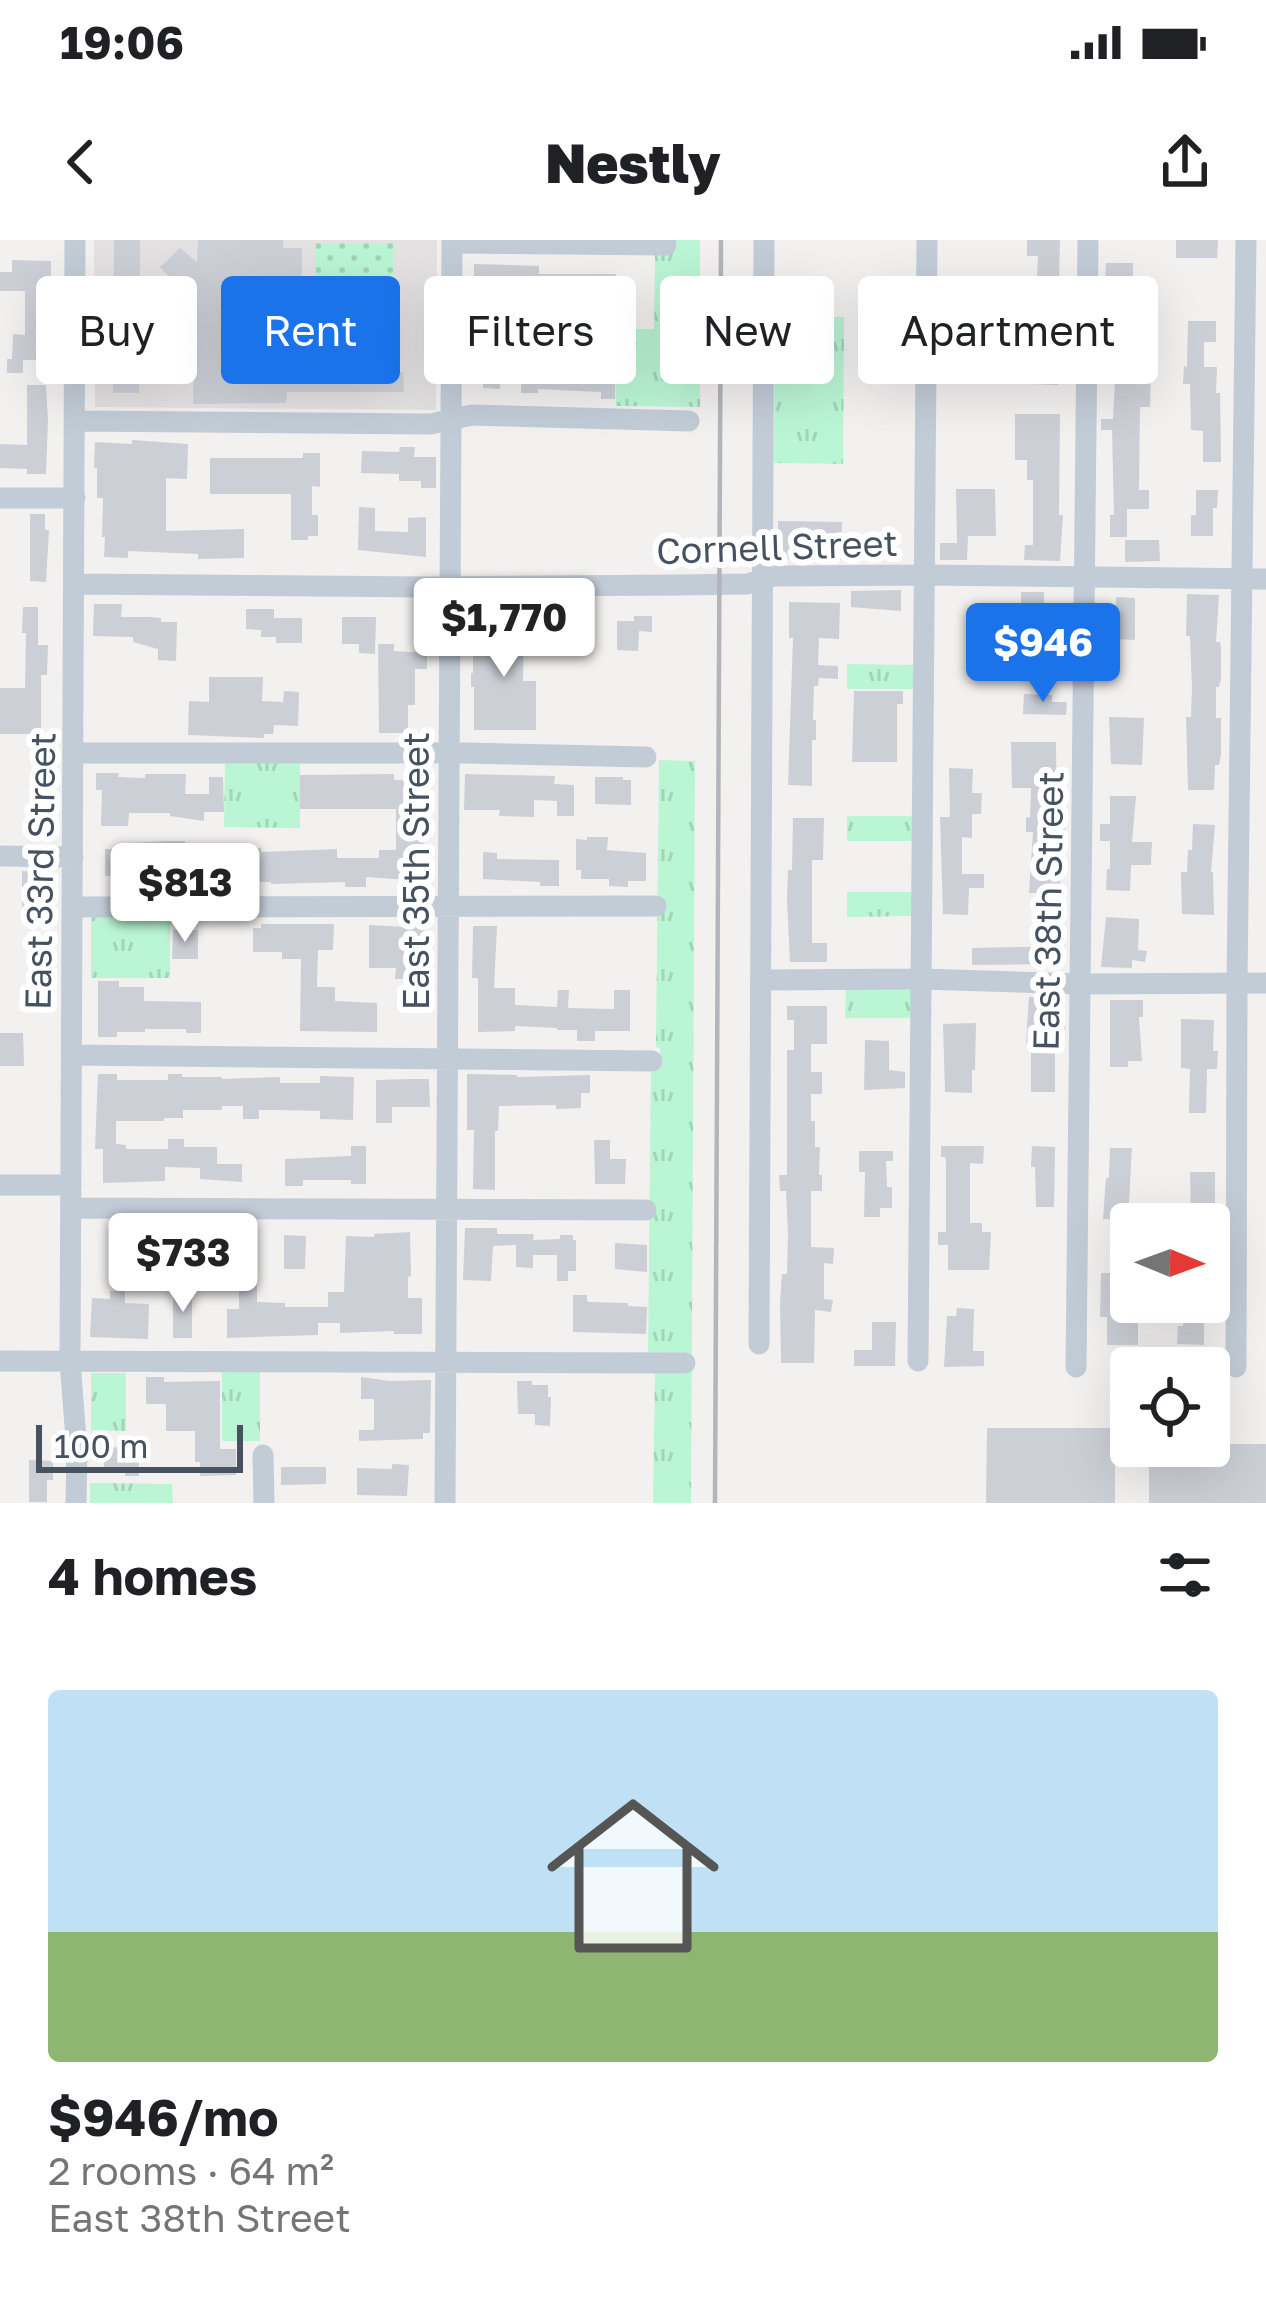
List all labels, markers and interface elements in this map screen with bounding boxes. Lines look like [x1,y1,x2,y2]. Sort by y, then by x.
text: 19:06 [60,15,184,69]
icon: back [48,129,114,195]
icon: share [1152,129,1218,195]
text: Nestly [545,130,721,195]
chip: Buy [36,276,197,384]
chip: Rent [221,276,400,384]
chip: Filters [424,276,636,384]
chip: New [660,276,834,384]
chip: Apartment [858,276,1158,384]
street label: Cornell Street [655,521,899,572]
pin: $1,770 [406,578,602,680]
text: $1,770 [441,593,567,640]
pin: $946 [972,603,1114,705]
text: $946 [993,618,1093,665]
street label: East 33rd Street [16,732,63,1010]
street label: East 35th Street [394,732,437,1010]
street label: East 38th Street [1024,771,1071,1051]
pin: $813 [114,843,256,945]
text: $813 [138,858,232,905]
north arrow [1110,1203,1230,1323]
map controls [1110,1203,1230,1467]
pin: $733 [112,1213,254,1315]
text: $733 [136,1228,230,1275]
button: locate [1110,1347,1230,1467]
scale bar [36,1419,243,1472]
text: 100 m [54,1426,148,1465]
icon: filters [1152,1542,1218,1608]
text: 4 homes [48,1545,257,1606]
icon: home [525,1768,741,1984]
text: $946/mo [48,2086,279,2147]
text: 2 rooms · 64 m² [48,2147,334,2194]
text: East 38th Street [48,2194,351,2241]

